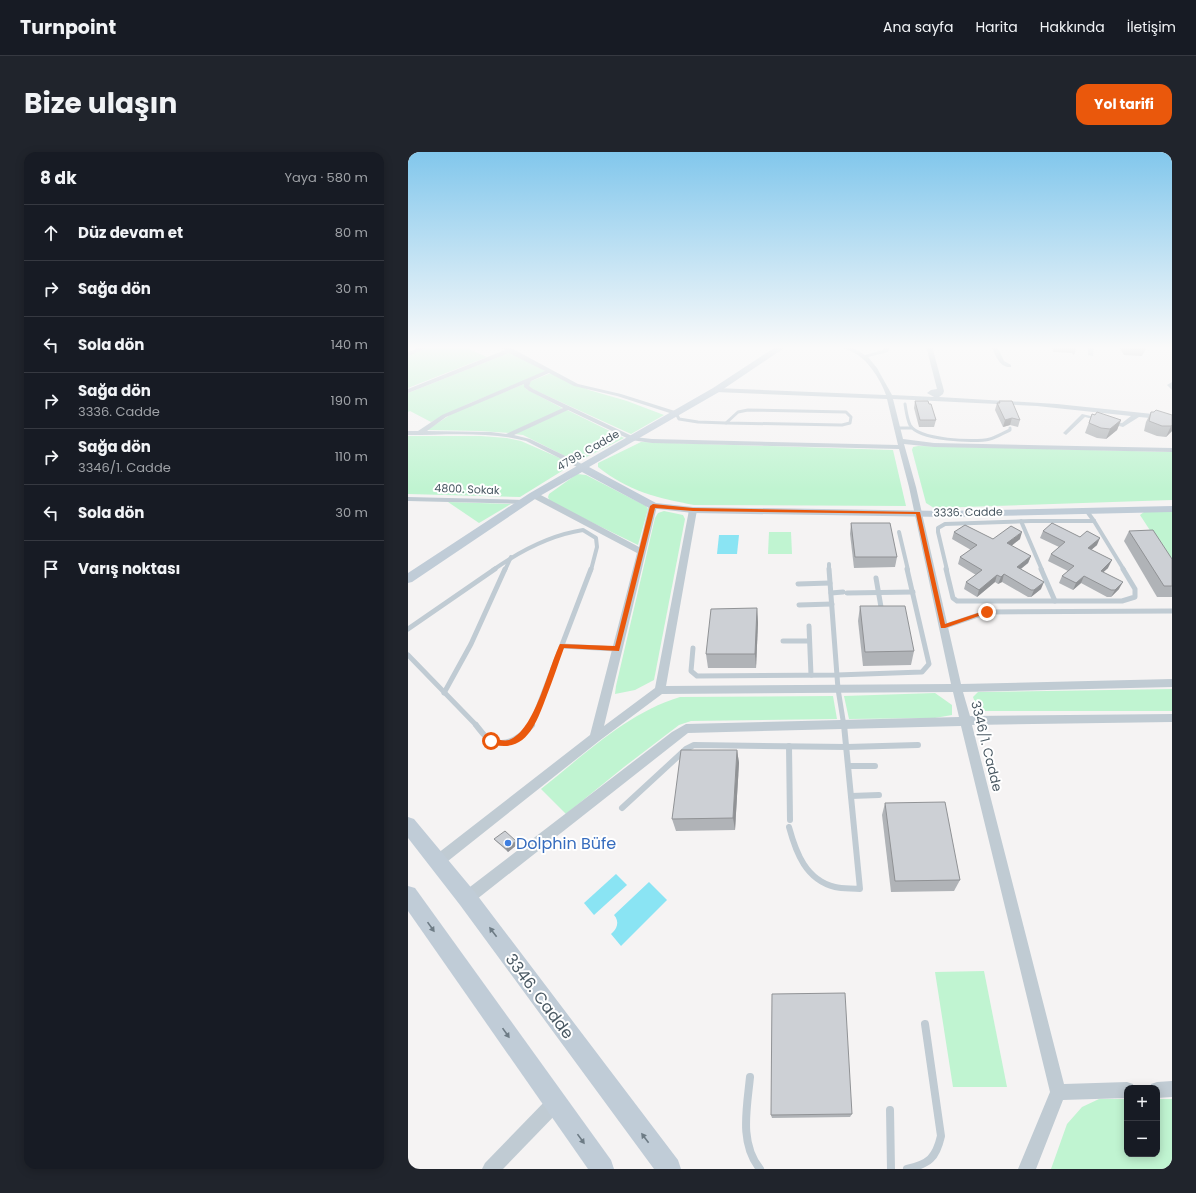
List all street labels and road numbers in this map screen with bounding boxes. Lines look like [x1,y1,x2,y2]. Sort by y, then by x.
street label: 4799. Cadde [554,426,622,474]
street label: 4800. Sokak [434,480,500,498]
street label: 3336. Cadde [933,503,1003,521]
street label: 3346/1. Cadde [966,699,1007,793]
street label: 3346. Cadde [500,949,579,1044]

